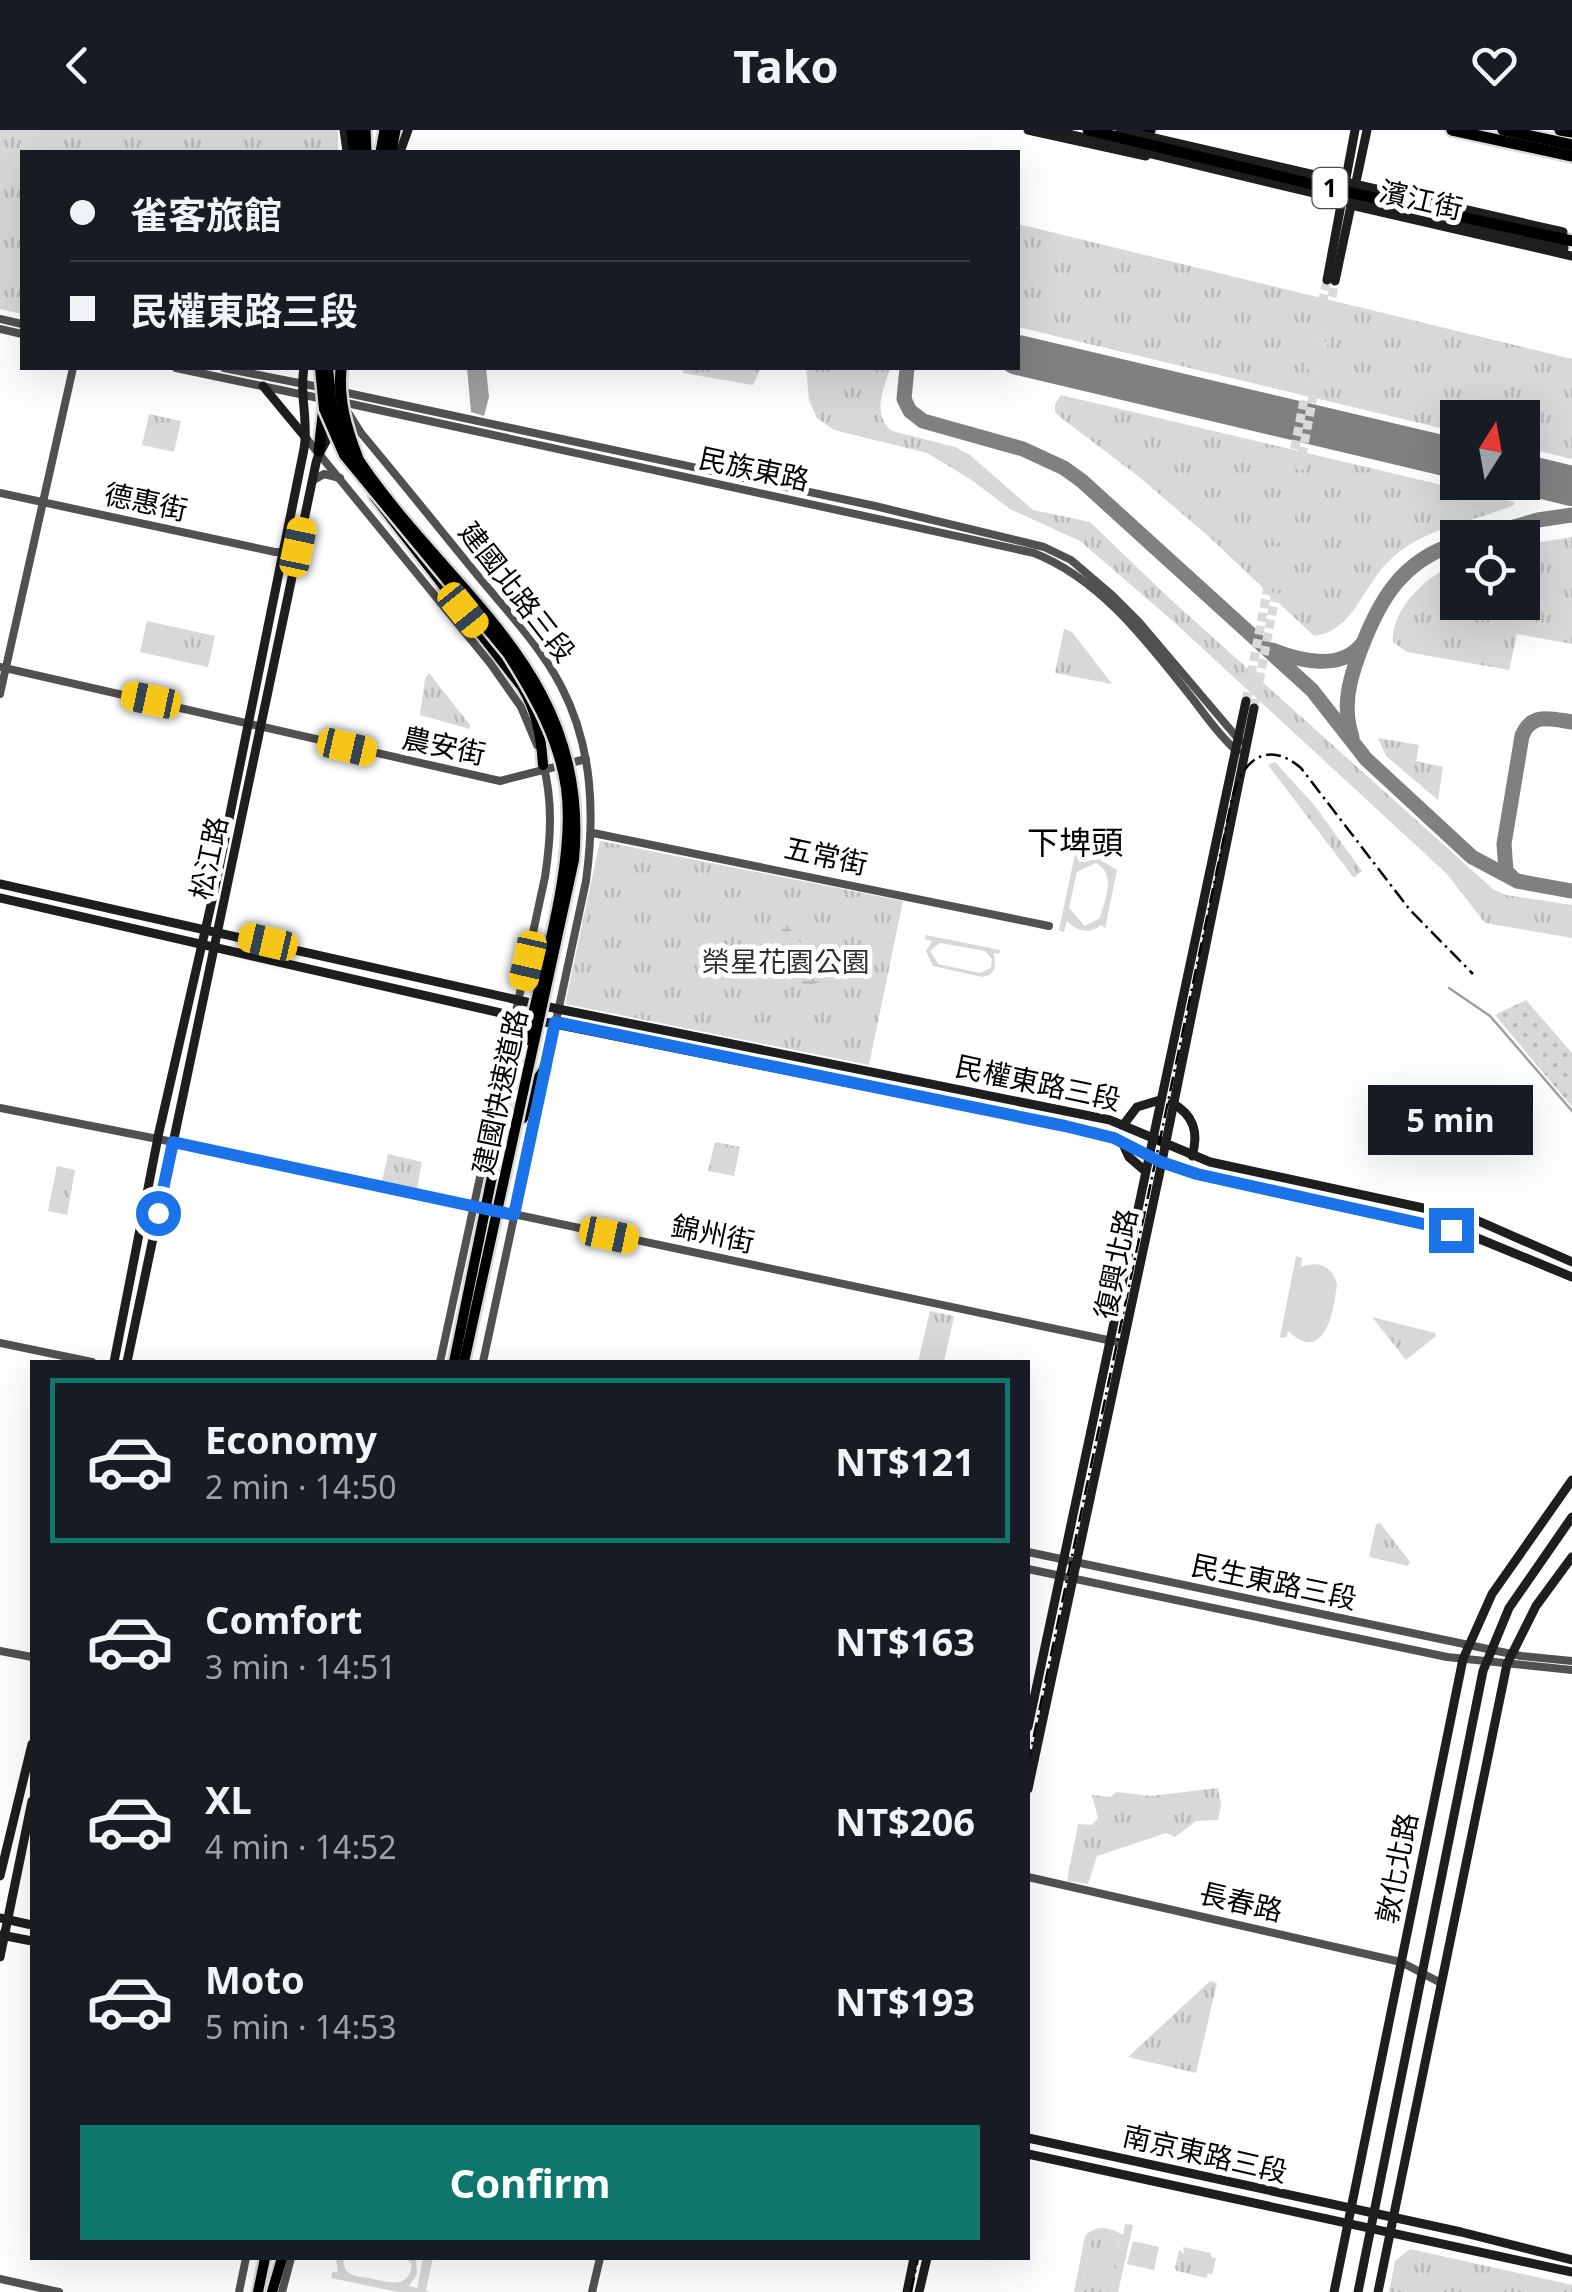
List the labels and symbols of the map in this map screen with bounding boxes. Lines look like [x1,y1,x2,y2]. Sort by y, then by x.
road number: 1 [1312,168,1348,208]
street label: 濱江街 [1376,171,1466,227]
north arrow [1440,400,1540,500]
street label: 民族東路 [695,438,813,498]
street label: 德惠街 [101,474,191,528]
street label: 建國北路三段 [451,513,584,669]
car [277,515,319,579]
car [432,577,494,643]
car [119,679,183,721]
street label: 農安街 [399,718,489,772]
car [314,726,380,768]
street label: 松江路 [181,813,235,903]
district label: 下埤頭 [1027,820,1123,863]
street label: 五常街 [781,828,871,882]
car [235,921,301,963]
car [507,928,549,994]
park label: 榮星花園公園 [702,942,870,980]
street label: 建國快速道路 [463,1006,535,1178]
street label: 民權東路三段 [952,1046,1124,1118]
callout: 5 min [1368,1085,1534,1155]
route start [136,1191,181,1236]
street label: 復興北路 [1085,1205,1145,1323]
street label: 錦州街 [668,1206,758,1260]
route end [1429,1208,1474,1253]
car [577,1214,641,1256]
street label: 民生東路三段 [1188,1545,1360,1617]
street label: 敦化北路 [1367,1809,1425,1926]
street label: 長春路 [1196,1873,1286,1929]
street label: 南京東路三段 [1119,2116,1291,2190]

